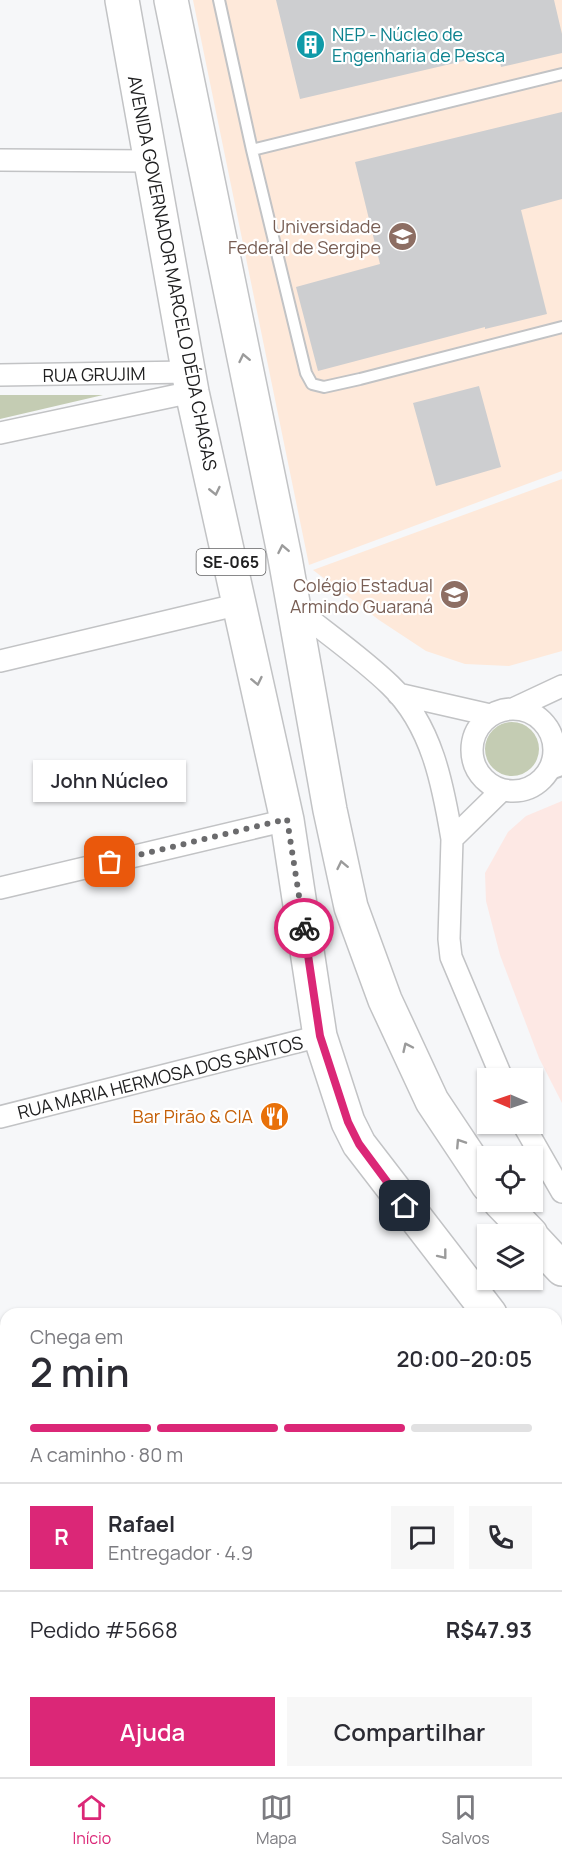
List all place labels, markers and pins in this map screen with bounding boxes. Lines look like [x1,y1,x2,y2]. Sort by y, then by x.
place label: NEP - Núcleo de Engenharia de Pesca [332,22,505,67]
building icon: NEP - Núcleo de Engenharia de Pesca [295,28,327,60]
place label: Universidade Federal de Sergipe [228,214,381,259]
school or university icon: Universidade Federal de Sergipe [386,220,418,252]
place label: Colégio Estadual Armindo Guaraná [290,573,433,618]
school or university icon: Colégio Estadual Armindo Guaraná [438,579,470,611]
callout: John Núcleo [33,760,186,802]
pin [84,836,135,887]
restaurant icon: Bar Pirão & CIA [258,1100,290,1132]
place label: Bar Pirão & CIA [133,1104,254,1128]
pin [379,1180,430,1231]

